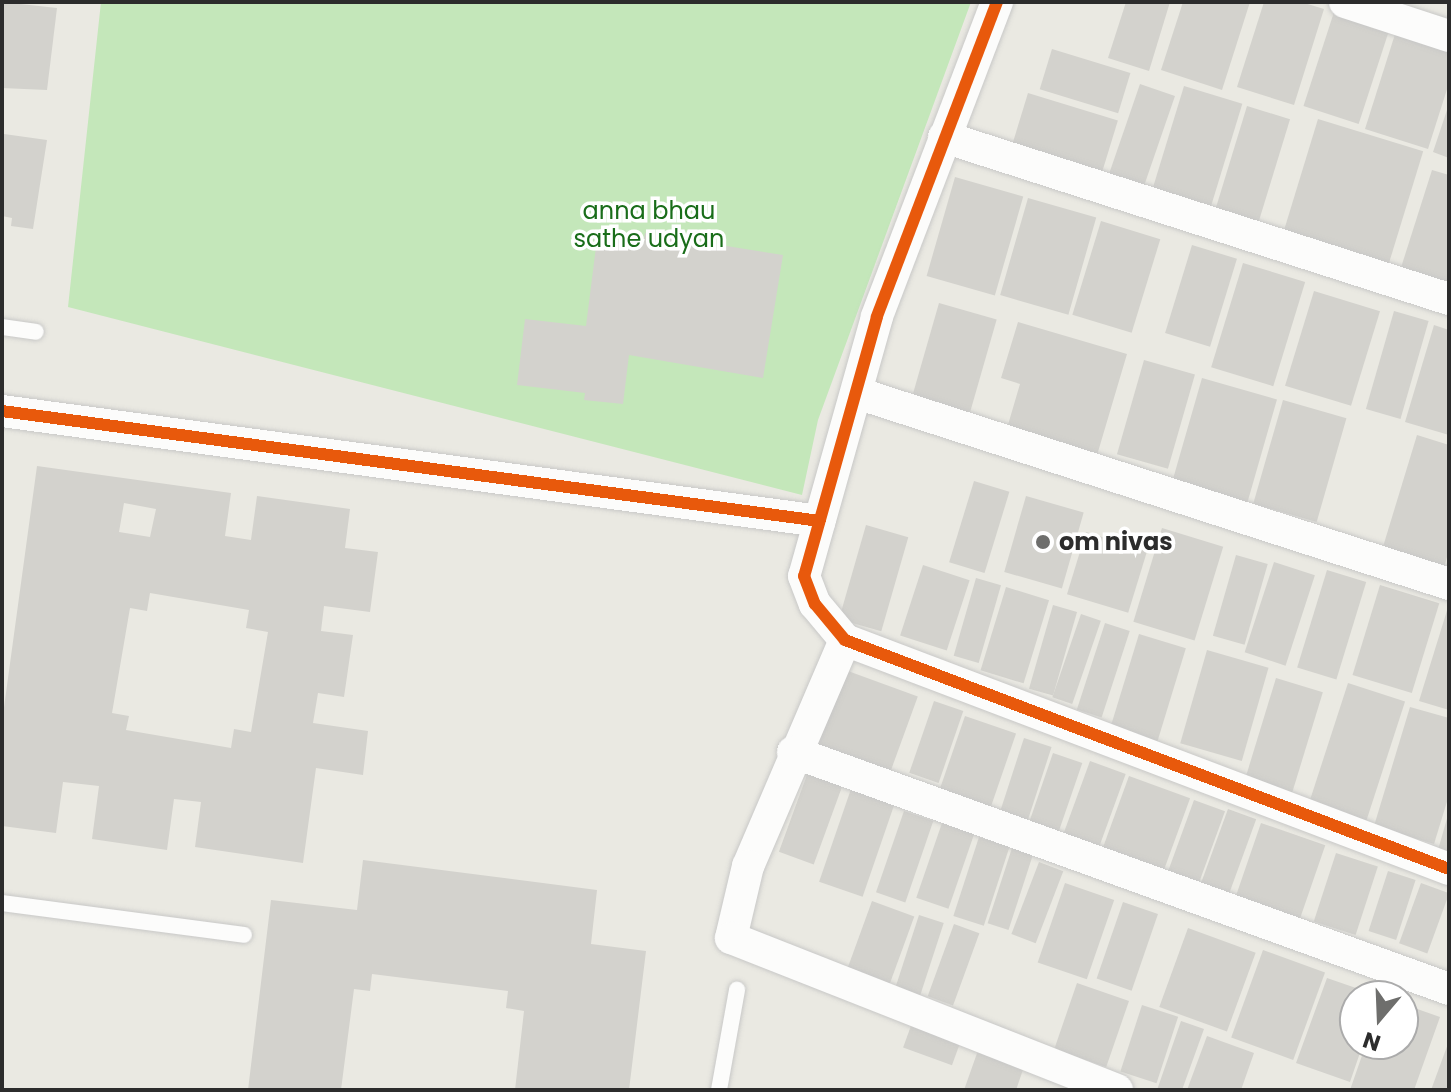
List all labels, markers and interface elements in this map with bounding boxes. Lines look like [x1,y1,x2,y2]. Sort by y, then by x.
park label: anna bhau sathe udyan [574,197,724,253]
place label: om nivas [1059,528,1173,556]
marker: om nivas [1034,533,1052,551]
north arrow [1339,980,1419,1060]
text: N [1359,1024,1385,1059]

